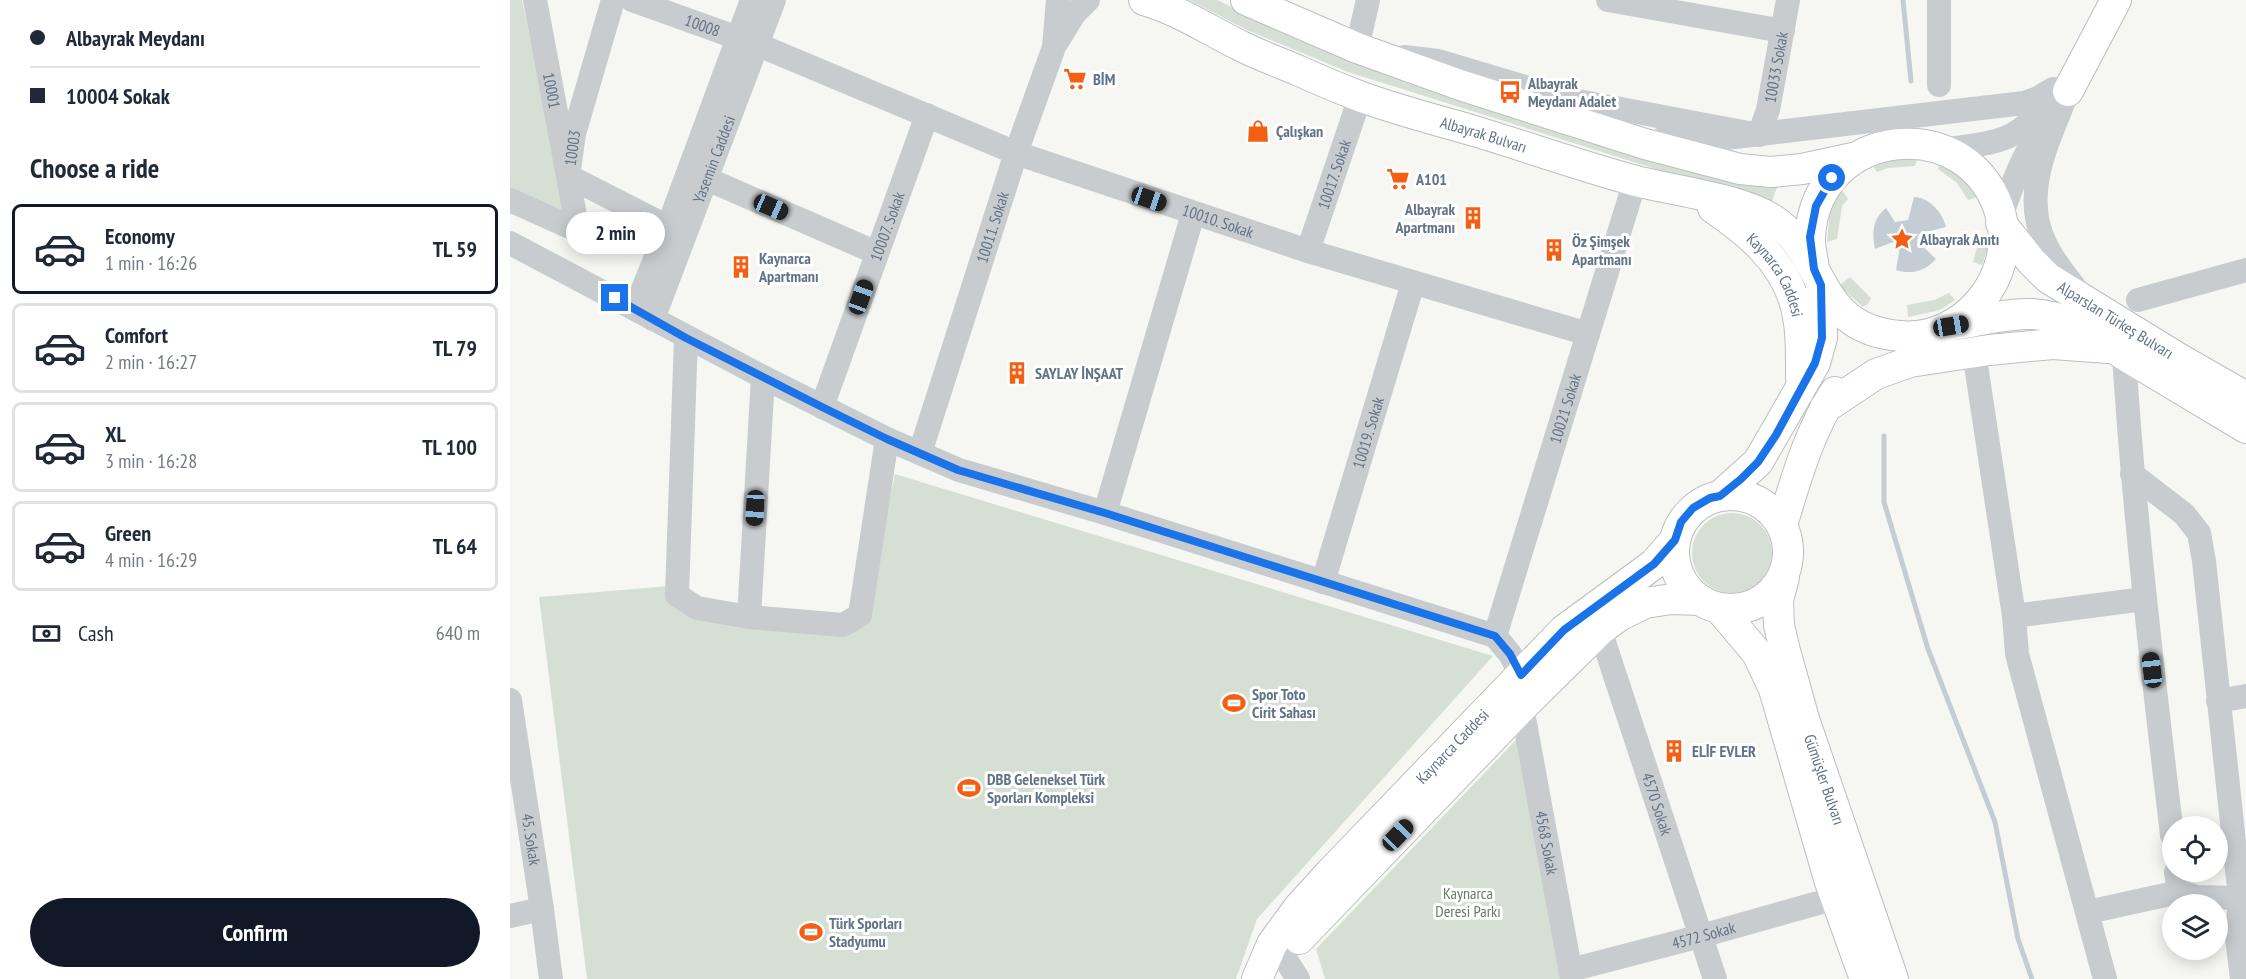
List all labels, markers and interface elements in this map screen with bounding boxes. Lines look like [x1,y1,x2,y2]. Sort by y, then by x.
street label: 10008 [682,10,723,41]
text: Albayrak Meydanı [66,24,205,52]
street label: 10033 Sokak [1759,29,1792,105]
supermarket icon: BİM [1062,66,1088,92]
place label: BİM [1093,69,1115,89]
street label: 10001 [539,71,565,110]
place label: Albayrak Meydanı Adalet [1527,73,1616,111]
bus stop icon: Albayrak Meydanı Adalet [1497,79,1523,105]
text: 10004 Sokak [66,82,170,110]
street label: Albayrak Bulvarı [1438,112,1529,157]
street label: Yasemin Caddesi [688,113,739,206]
shop icon: Çalışkan [1245,118,1271,144]
place label: Çalışkan [1276,121,1323,141]
street label: 10003 [560,127,585,167]
street label: 10017. Sokak [1313,136,1355,212]
text: Choose a ride [30,151,159,185]
route start [1818,164,1845,191]
supermarket icon: A101 [1385,166,1411,192]
place label: A101 [1415,169,1447,189]
car [1129,185,1169,213]
street label: 10007. Sokak [865,188,909,264]
street label: 10011. Sokak [971,188,1013,265]
car [751,191,791,223]
place label: Albayrak Apartmanı [1394,199,1455,237]
street label: 10010. Sokak [1180,200,1257,242]
building icon: Albayrak Apartmanı [1460,205,1486,231]
callout: 2 min [566,211,664,253]
text: 2 min [595,220,636,246]
icon: car [33,222,87,276]
text: Economy [105,222,175,250]
place icon: Albayrak Anıtı [1889,226,1915,252]
street label: Kaynarca Caddesi [1743,228,1808,319]
place label: Albayrak Anıtı [1919,229,1999,249]
place label: Öz Şimşek Apartmanı [1571,231,1632,269]
text: TL 59 [433,235,477,263]
building icon: Öz Şimşek Apartmanı [1541,237,1567,263]
place label: Kaynarca Apartmanı [758,248,819,286]
text: 1 min · 16:26 [105,250,197,276]
building icon: Kaynarca Apartmanı [728,254,754,280]
street label: Alparslan Türkeş Bulvarı [2054,276,2177,363]
car [846,277,876,317]
route end [601,284,628,311]
car [1932,314,1970,338]
icon: car [33,321,87,375]
text: Comfort [105,321,168,349]
text: TL 79 [433,334,477,362]
text: 2 min · 16:27 [105,349,197,375]
building icon: SAYLAY İNŞAAT [1004,360,1030,386]
place label: SAYLAY İNŞAAT [1035,363,1124,383]
street label: 10021 Sokak [1545,370,1585,446]
street label: 10019. Sokak [1348,394,1388,471]
icon: car [33,420,87,474]
text: XL [105,420,126,448]
text: TL 100 [422,433,477,461]
text: 3 min · 16:28 [105,448,197,474]
car [745,490,765,526]
icon: car [33,519,87,573]
text: Green [105,519,151,547]
text: TL 64 [433,532,477,560]
text: 4 min · 16:29 [105,547,197,573]
icon: cash [30,617,63,650]
text: Cash [78,619,114,647]
text: 640 m [436,620,480,646]
car [2141,651,2163,689]
place label: Spor Toto Cirit Sahası [1252,684,1316,722]
sports icon: Spor Toto Cirit Sahası [1221,690,1247,716]
street label: Kaynarca Caddesi [1412,705,1493,788]
street label: Gümüşler Bulvarı [1800,732,1849,827]
building icon: ELİF EVLER [1661,738,1687,764]
place label: ELİF EVLER [1692,741,1756,761]
place label: DBB Geleneksel Türk Sporları Kompleksi [987,769,1106,807]
street label: 4570 Sokak [1638,770,1677,838]
sports icon: DBB Geleneksel Türk Sporları Kompleksi [956,775,982,801]
street label: 4568 Sokak [1531,809,1563,877]
street label: 45. Sokak [518,812,545,867]
car [1379,816,1417,854]
map controls [2162,816,2228,960]
button: locate [2162,816,2228,882]
park label: Kaynarca Deresi Parkı [1435,883,1501,921]
button: layers [2162,894,2228,960]
button: Confirm [30,898,480,967]
place label: Türk Sporları Stadyumu [829,913,902,951]
street label: 4572 Sokak [1670,917,1738,953]
sports icon: Türk Sporları Stadyumu [798,919,824,945]

